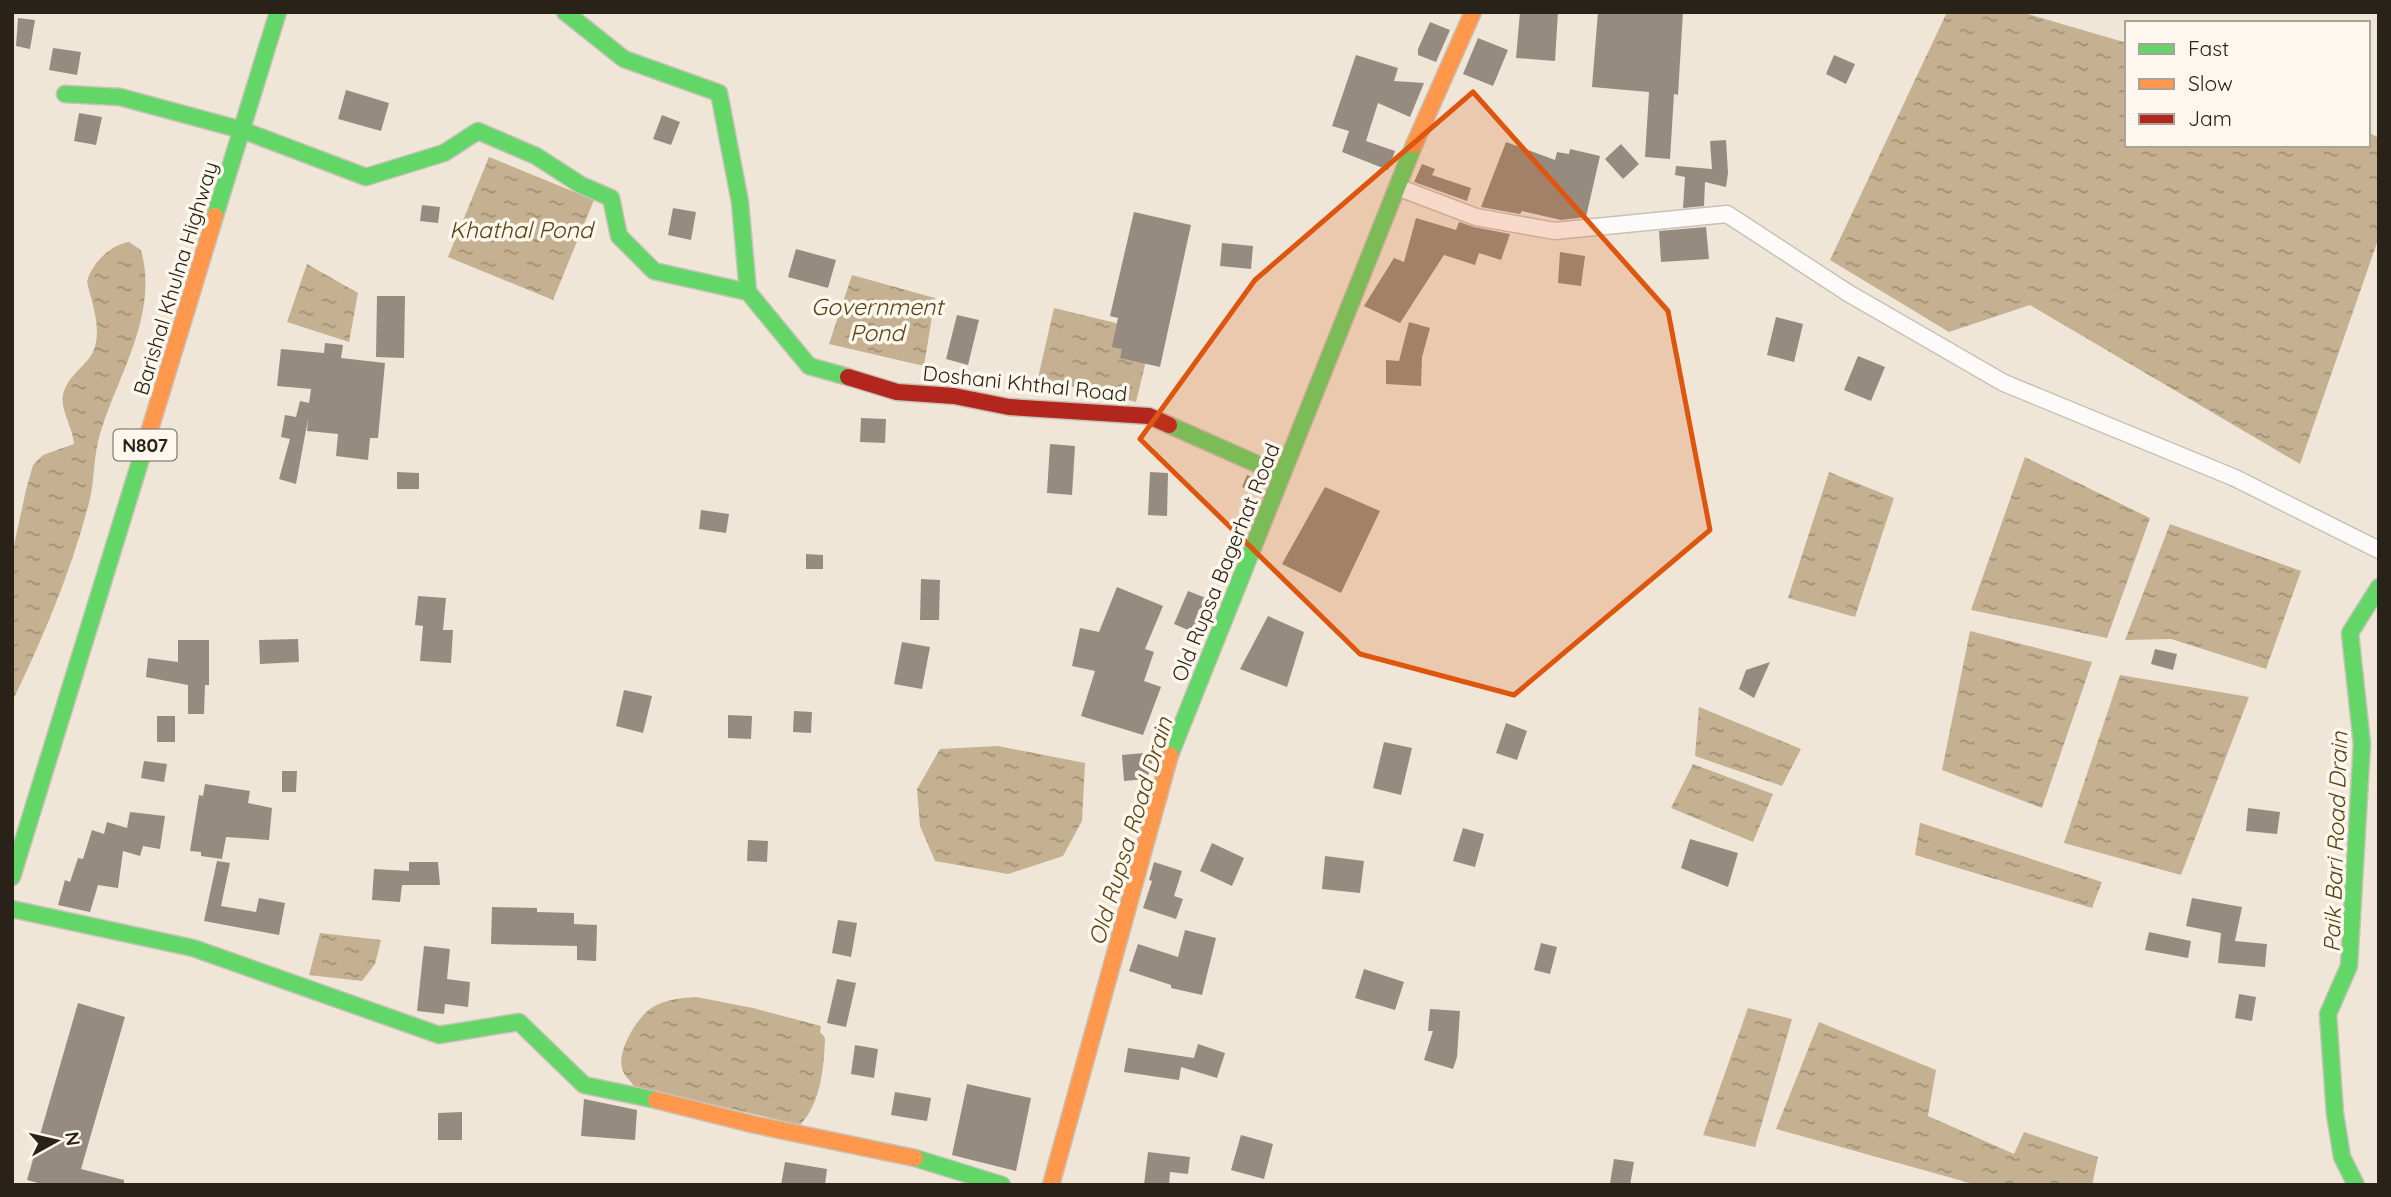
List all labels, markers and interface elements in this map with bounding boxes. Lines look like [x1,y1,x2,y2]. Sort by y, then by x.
legend [2125,21,2370,147]
text: Fast [2188,35,2229,61]
text: Slow [2188,70,2233,96]
text: Jam [2188,105,2232,131]
street label: Barishal Khulna Highway [127,158,223,398]
water label: Khathal Pond [449,215,596,244]
water label: Government Pond [811,292,945,347]
street label: Doshani Khthal Road [922,359,1128,407]
road number: N807 [114,430,176,460]
street label: Old Rupsa Bagerhat Road [1165,439,1285,685]
water label: Old Rupsa Road Drain [1082,713,1179,949]
water label: Paik Bari Road Drain [2317,731,2353,953]
north arrow [21,1106,91,1176]
text: N [60,1130,86,1147]

